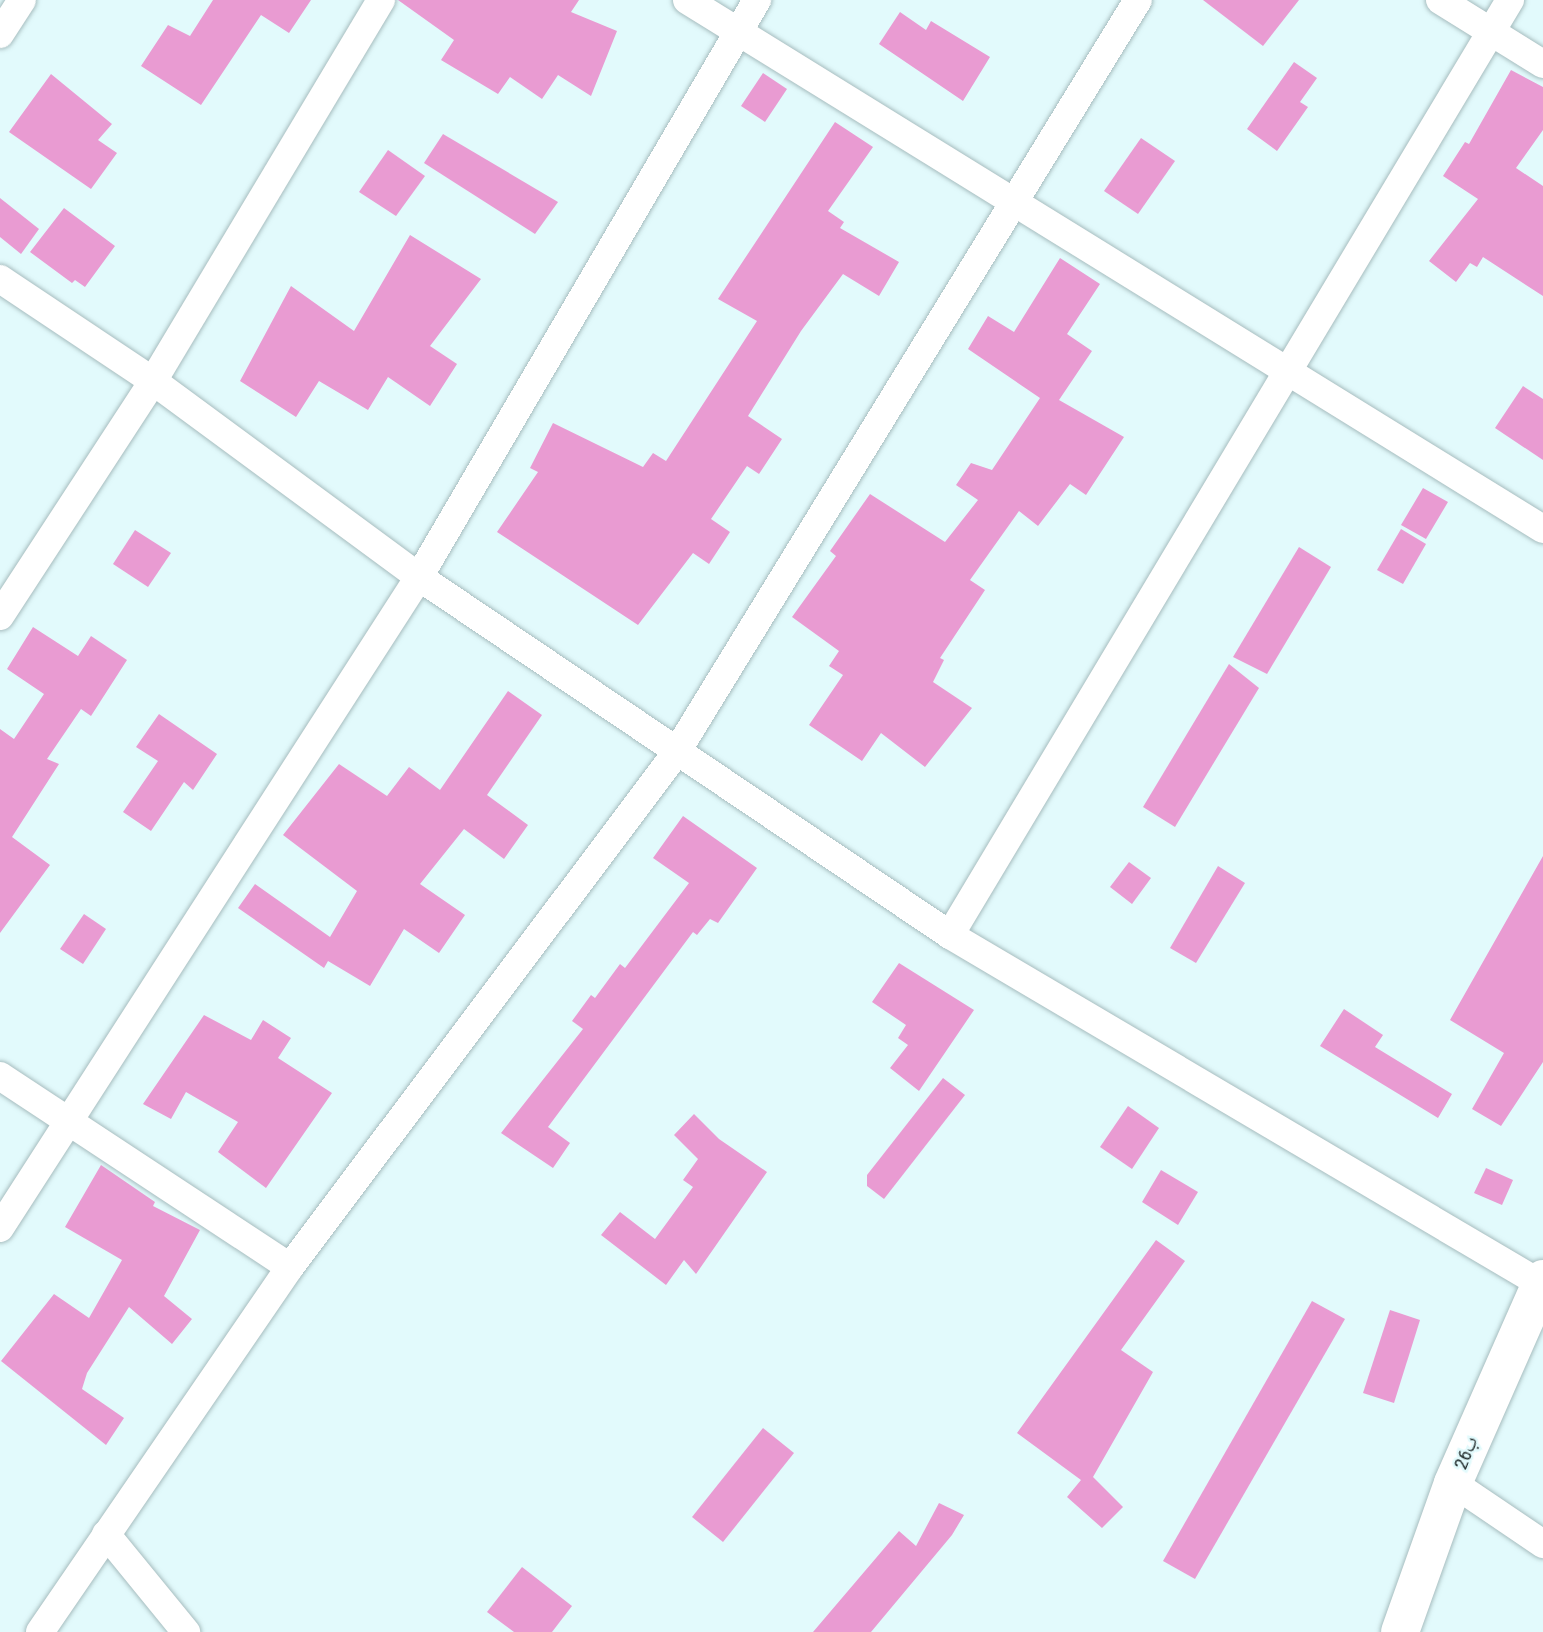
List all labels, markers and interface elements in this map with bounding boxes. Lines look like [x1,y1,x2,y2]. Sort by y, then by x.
street label: 26ب [1449,1433,1483,1473]

